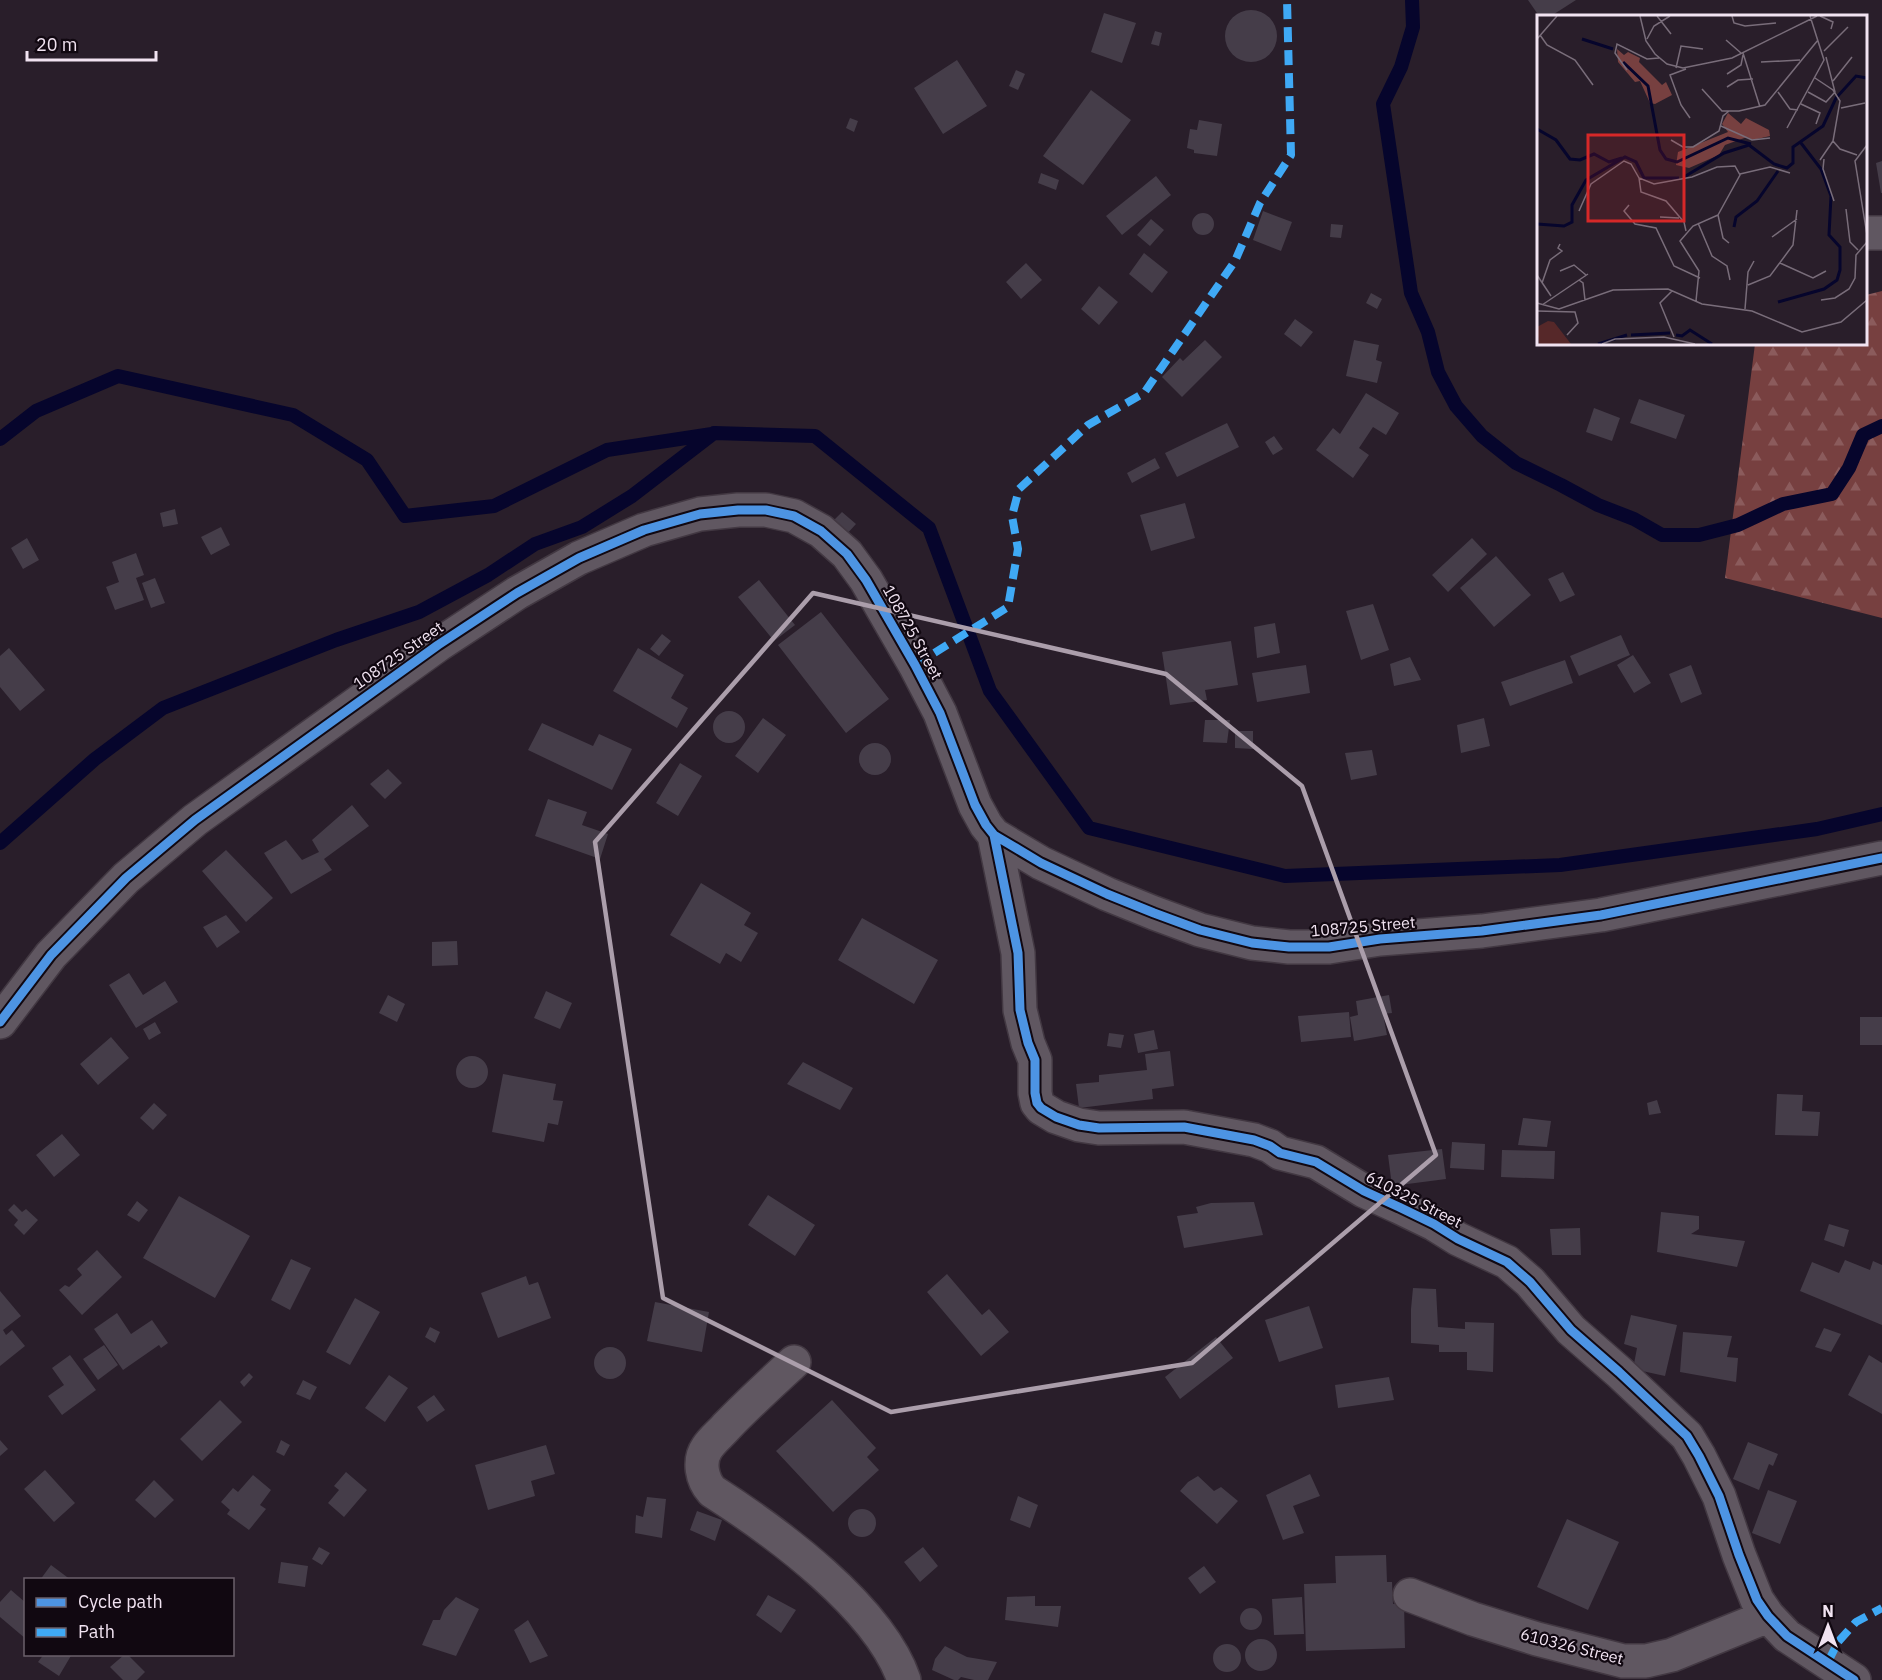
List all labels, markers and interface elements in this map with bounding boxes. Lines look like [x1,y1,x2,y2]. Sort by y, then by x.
inset map [1537,15,1867,345]
scale bar [27,24,156,62]
text: 20 m [36,33,78,56]
street label: 108725 Street [879,581,947,683]
street label: 108725 Street [349,617,447,693]
street label: 108725 Street [1310,911,1416,941]
street label: 610325 Street [1363,1166,1465,1232]
legend [24,1578,234,1656]
text: Cycle path [78,1590,163,1613]
north arrow [1798,1596,1858,1656]
text: N [1822,1601,1834,1621]
text: Path [78,1620,115,1643]
street label: 610326 Street [1519,1624,1625,1668]

